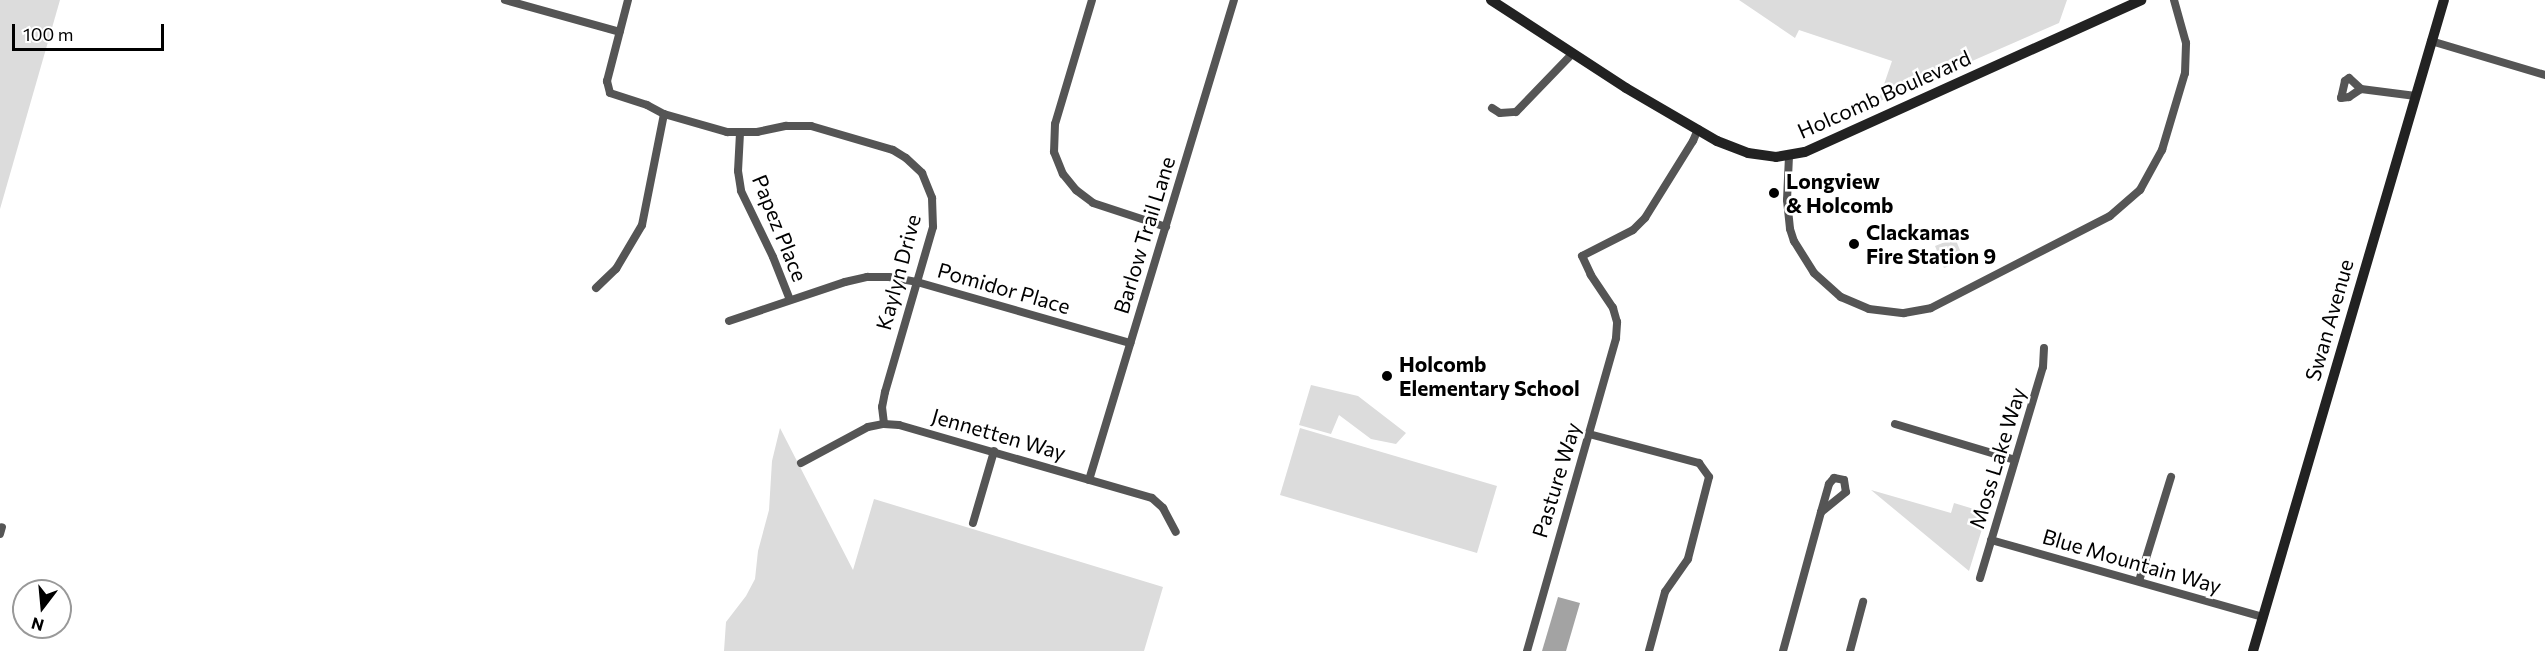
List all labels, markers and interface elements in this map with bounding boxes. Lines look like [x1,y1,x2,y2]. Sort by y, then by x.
scale bar [15,12,166,50]
text: 100 m [23,23,73,45]
street label: Holcomb Boulevard [1793,44,1975,144]
street label: Barlow Trail Lane [1108,153,1180,317]
place label: Longview & Holcomb [1786,168,1894,218]
street label: Papez Place [747,171,813,285]
marker: Longview & Holcomb [1767,186,1781,200]
street label: Kaylyn Drive [870,211,926,333]
place label: Clackamas Fire Station 9 [1866,219,1996,269]
marker: Clackamas Fire Station 9 [1847,237,1861,251]
street label: Swan Avenue [2300,256,2358,384]
street label: Pomidor Place [935,257,1073,319]
place label: Holcomb Elementary School [1399,351,1580,401]
marker: Holcomb Elementary School [1380,369,1394,383]
street label: Moss Lake Way [1964,384,2030,532]
street label: Jennetten Way [929,403,1069,465]
street label: Pasture Way [1527,419,1585,541]
street label: Blue Mountain Way [2040,523,2224,599]
north arrow [12,579,72,639]
text: N [29,614,46,636]

